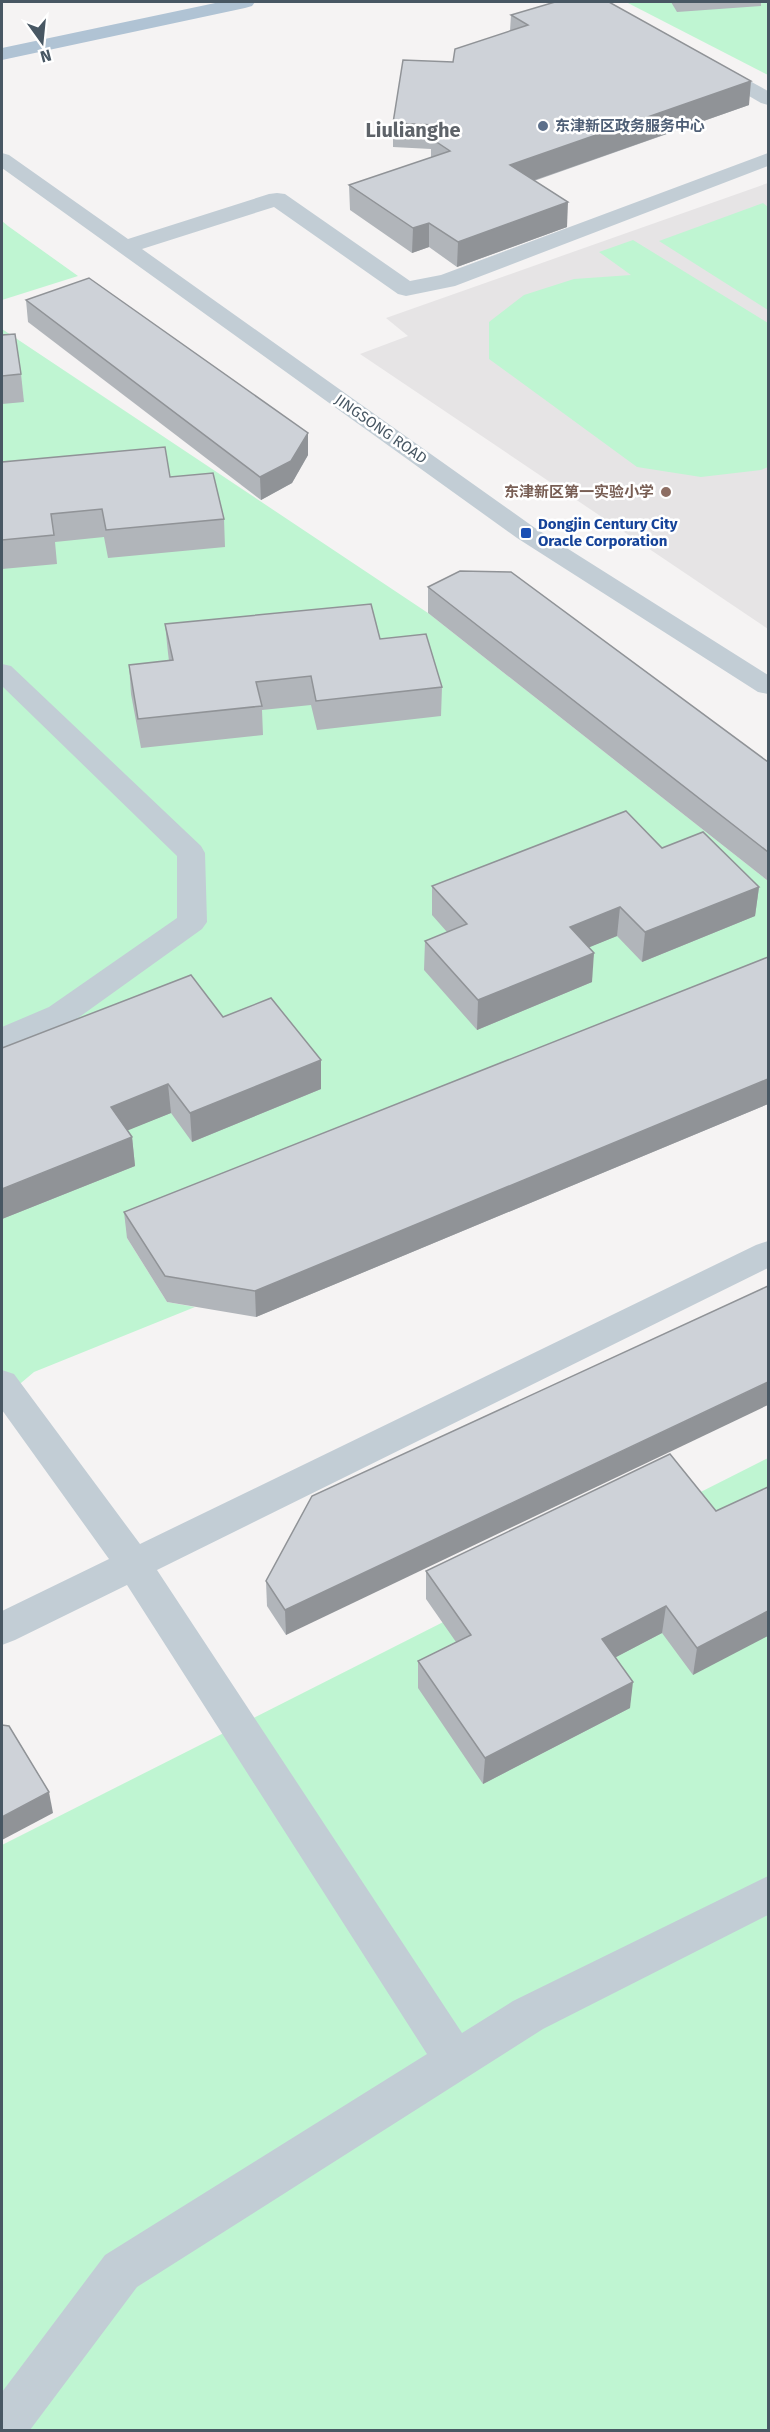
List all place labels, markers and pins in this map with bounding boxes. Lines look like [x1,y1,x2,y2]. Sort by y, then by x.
place label: 东津新区政务服务中心 [555,117,705,135]
marker: 东津新区政务服务中心 [536,119,550,133]
place label: 东津新区第一实验小学 [504,483,654,501]
marker: 东津新区第一实验小学 [659,485,673,499]
place label: Dongjin Century City Oracle Corporation [538,515,678,550]
marker: Dongjin Century City Oracle Corporation [519,526,533,540]

